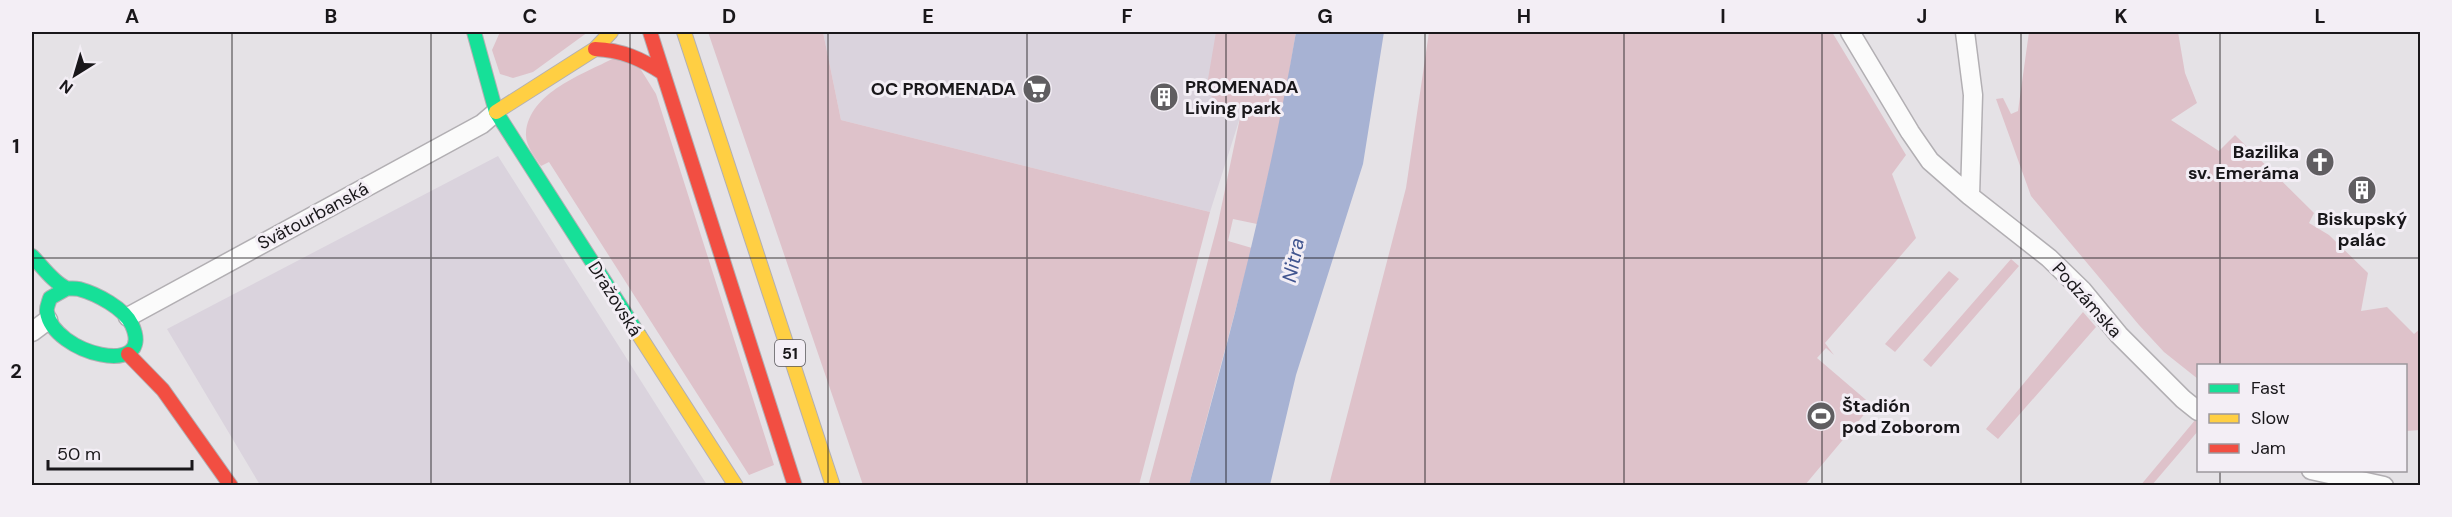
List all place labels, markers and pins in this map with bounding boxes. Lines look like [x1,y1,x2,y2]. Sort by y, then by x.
supermarket icon: OC PROMENADA [1021,73,1053,105]
place label: PROMENADA Living park [1185,75,1299,120]
place label: OC PROMENADA [871,77,1016,101]
building icon: PROMENADA Living park [1148,81,1180,113]
place label: Bazilika sv. Emeráma [2188,140,2299,185]
church icon: Bazilika sv. Emeráma [2304,146,2336,178]
building icon: Biskupský palác [2346,174,2378,206]
place label: Biskupský palác [2317,207,2407,252]
place label: Štadión pod Zoborom [1842,394,1960,439]
sports icon: Štadión pod Zoborom [1805,400,1837,432]

